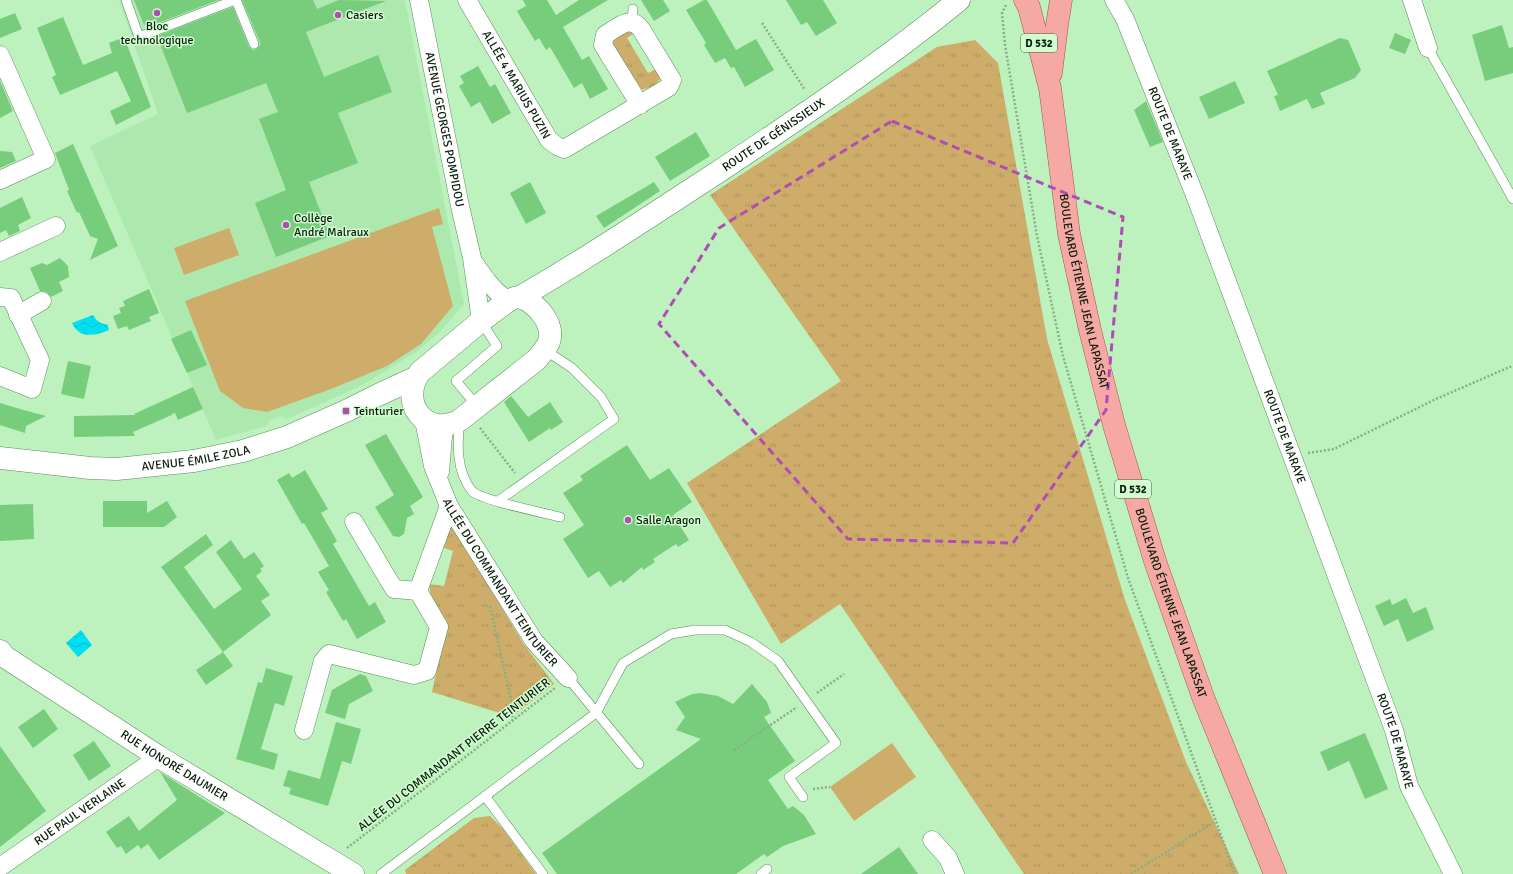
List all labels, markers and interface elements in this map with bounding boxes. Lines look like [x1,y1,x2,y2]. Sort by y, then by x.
marker: Bloc technologique [152,8,162,18]
place label: Casiers [346,8,383,23]
marker: Casiers [333,10,343,20]
place label: Bloc technologique [120,19,194,48]
street label: ALLÉE 4 MARIUS PUZIN [479,28,554,142]
road number: D 532 [1021,34,1057,52]
street label: AVENUE GEORGES POMPIDOU [422,51,468,208]
street label: ROUTE DE MARAYE [1145,84,1196,183]
street label: ROUTE DE GÉNISSIEUX [719,95,828,175]
street label: BOULEVARD ÉTIENNE JEAN LAPASSAT [1056,193,1112,390]
place label: Collège André Malraux [294,211,369,240]
marker: Collège André Malraux [281,220,291,230]
street label: ROUTE DE MARAYE [1260,387,1309,486]
place label: Teinturier [354,404,404,419]
marker: Teinturier [341,406,351,416]
street label: AVENUE ÉMILE ZOLA [141,442,252,474]
road number: D 532 [1115,480,1151,498]
street label: ALLÉE DU COMMANDANT TEINTURIER [439,496,561,670]
street label: BOULEVARD ÉTIENNE JEAN LAPASSAT [1132,506,1210,700]
place label: Salle Aragon [636,513,701,528]
marker: Salle Aragon [623,515,633,525]
street label: ALLÉE DU COMMANDANT PIERRE TEINTURIER [355,675,553,835]
street label: ROUTE DE MARAYE [1373,691,1417,791]
street label: RUE HONORÉ DAUMIER [118,727,231,804]
street label: RUE PAUL VERLAINE [31,775,128,849]

